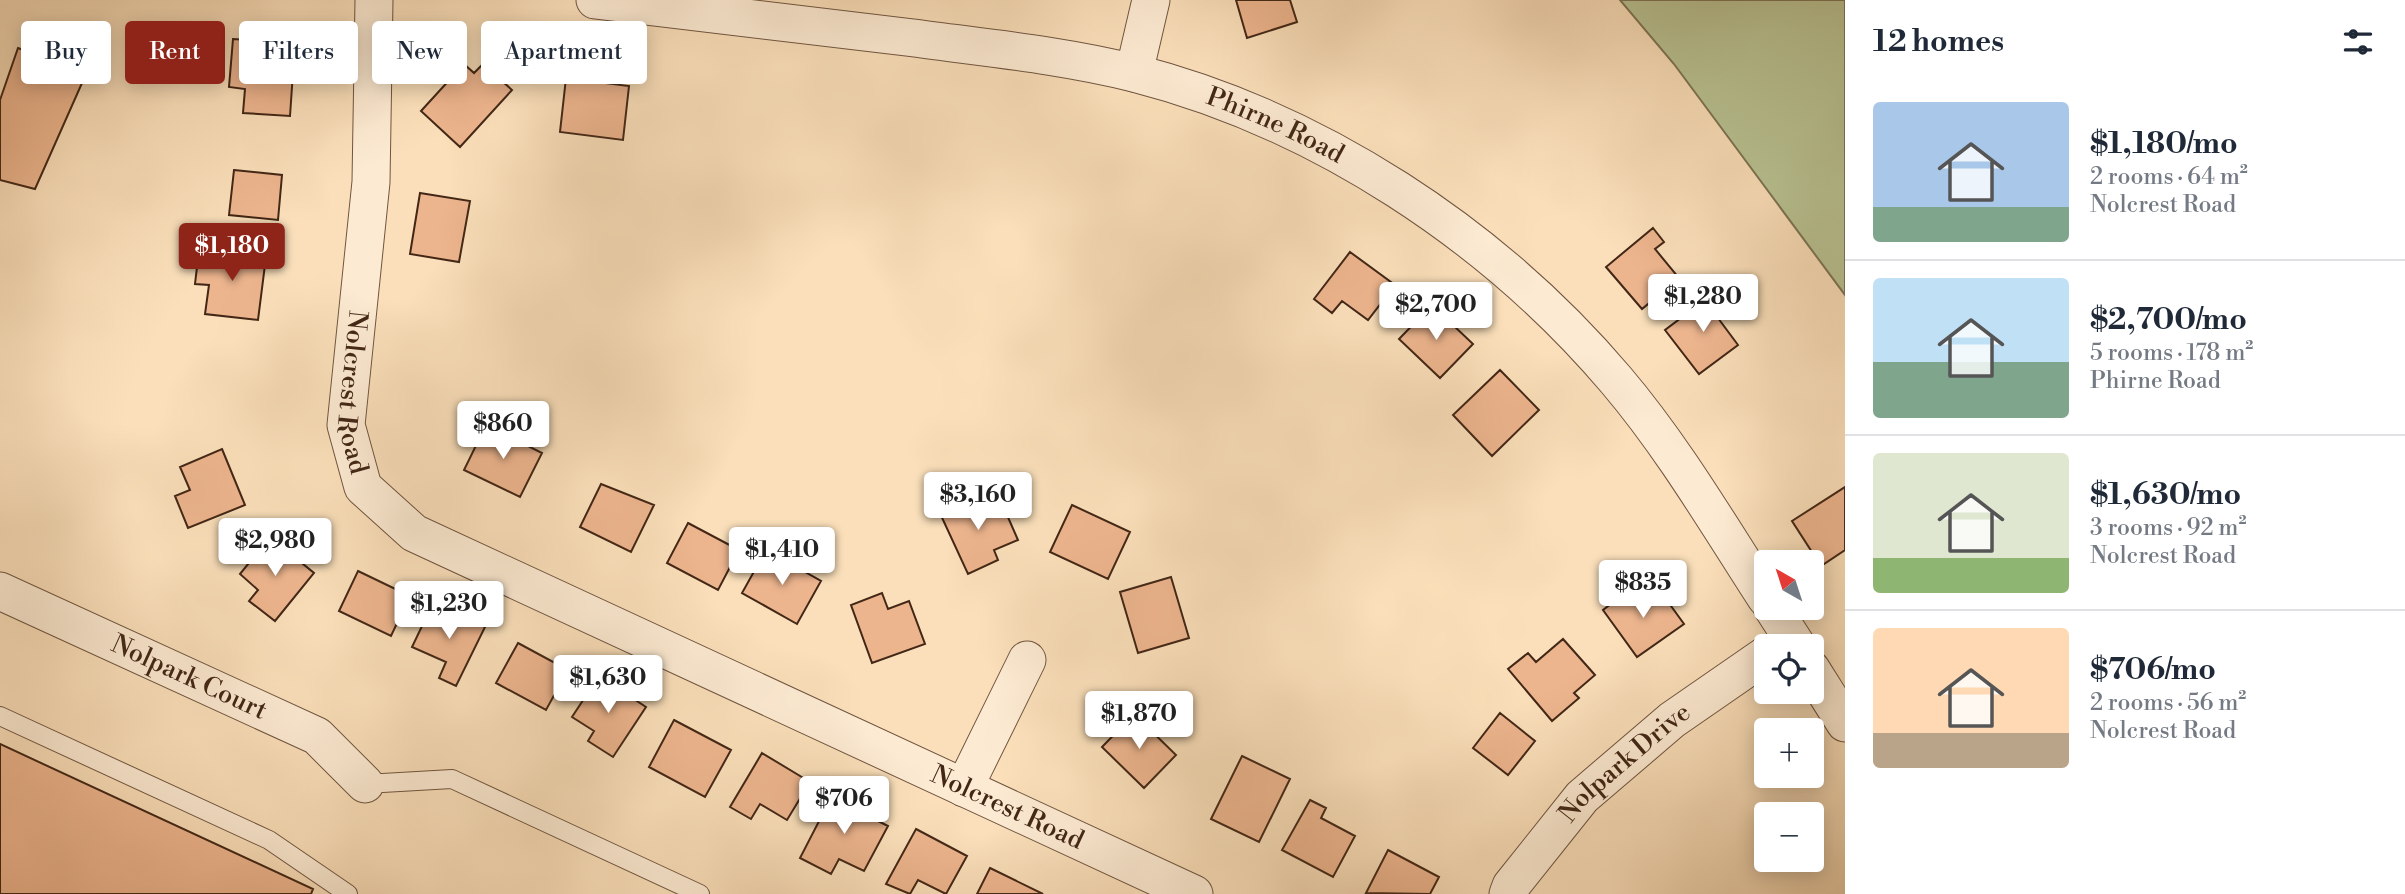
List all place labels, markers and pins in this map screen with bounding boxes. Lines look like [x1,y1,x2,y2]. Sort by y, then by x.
pin: $1,180 [175,224,289,283]
pin: $1,280 [1646,274,1760,334]
pin: $2,700 [1379,282,1493,342]
pin: $860 [462,402,544,461]
pin: $3,160 [921,472,1035,532]
pin: $2,980 [218,518,332,578]
pin: $1,410 [725,528,839,587]
pin: $835 [1602,560,1684,620]
pin: $1,230 [392,582,506,641]
pin: $1,630 [551,656,665,715]
pin: $1,870 [1082,692,1196,751]
pin: $706 [803,776,885,836]

